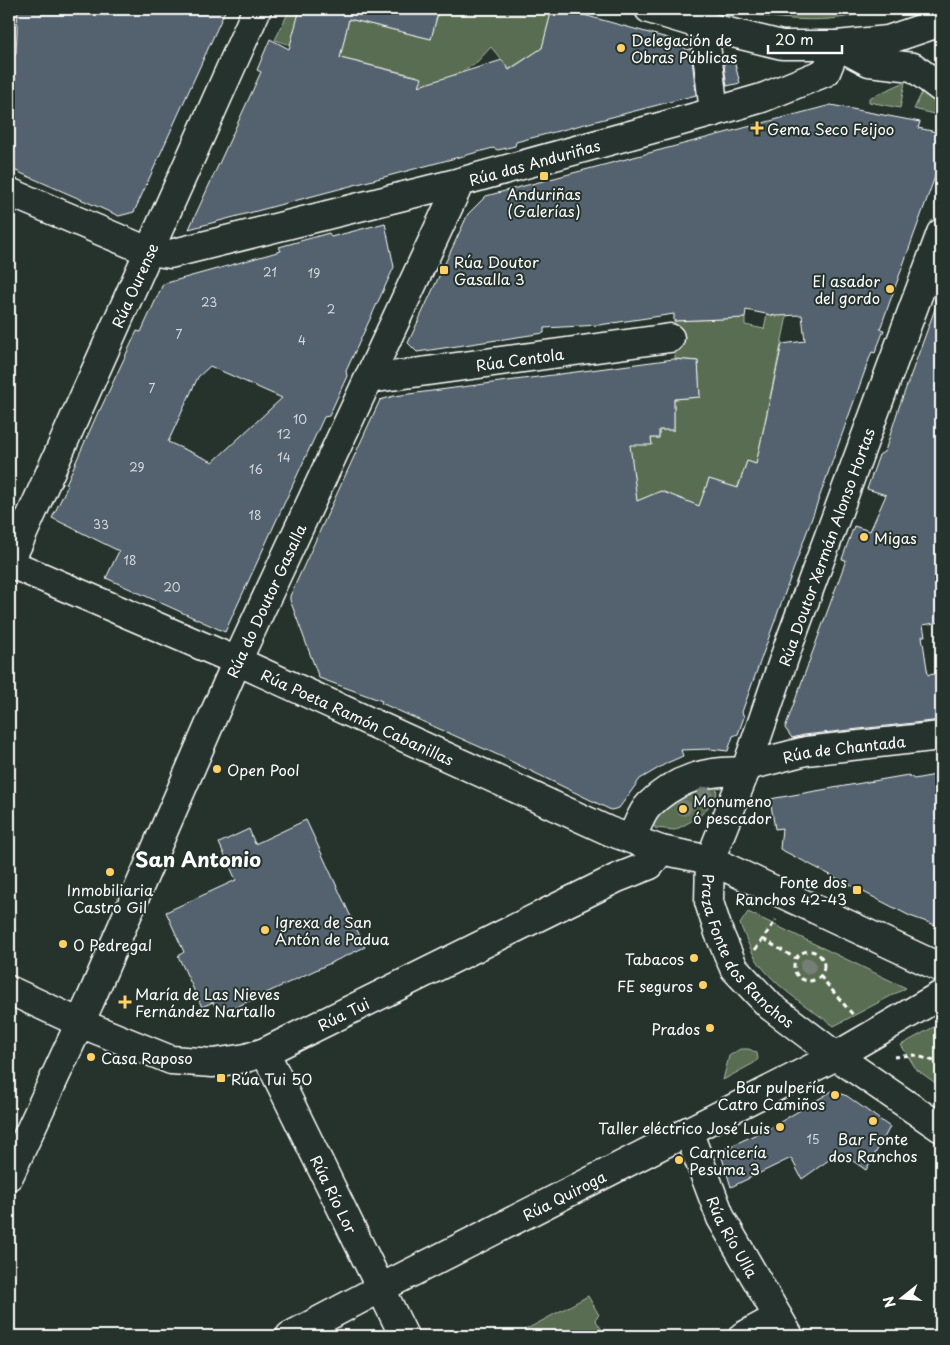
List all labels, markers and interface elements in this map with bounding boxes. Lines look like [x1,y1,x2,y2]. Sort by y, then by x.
scale bar [768,22,841,54]
text: 20 m [775,27,814,50]
place label: Delegación de Obras Públicas [631,28,737,68]
marker: Delegación de Obras Públicas [615,42,627,54]
place label: Gema Seco Feijoo [767,117,894,140]
marker: Gema Seco Feijoo [751,122,763,134]
street label: Rúa das Anduriñas [466,132,603,191]
marker: Anduriñas (Galerías) [538,170,550,182]
place label: Anduriñas (Galerías) [507,182,581,222]
street label: Rúa Ourense [105,239,163,331]
place label: Rúa Doutor Gasalla 3 [454,250,539,290]
house number: 21 [263,263,277,281]
house number: 19 [308,264,320,282]
marker: Rúa Doutor Gasalla 3 [438,264,450,276]
place label: El asador del gordo [812,269,880,309]
marker: El asador del gordo [884,283,896,295]
house number: 23 [201,293,217,311]
house number: 2 [327,300,335,318]
house number: 7 [176,325,183,343]
house number: 4 [298,331,306,349]
street label: Rúa Centola [474,341,566,376]
house number: 7 [149,379,156,397]
house number: 10 [293,410,307,428]
house number: 12 [277,425,291,443]
street label: Rúa Doutor Xermán Alonso Hortas [772,425,880,669]
house number: 14 [277,448,291,466]
house number: 29 [129,458,145,476]
house number: 16 [249,460,263,478]
house number: 18 [249,506,261,524]
house number: 33 [93,515,109,533]
street label: Rúa do Doutor Gasalla [220,519,311,681]
place label: Migas [874,526,917,549]
marker: Migas [858,531,870,543]
house number: 18 [124,551,136,569]
house number: 20 [163,578,181,596]
street label: Rúa Poeta Ramón Cabanillas [258,662,458,770]
street label: Rúa de Chantada [780,728,907,768]
place label: Open Pool [227,758,300,781]
marker: Open Pool [211,763,223,775]
place label: Monumeno ó pescador [693,789,772,829]
marker: Monumeno ó pescador [677,803,689,815]
district label: San Antonio [135,844,261,874]
marker: Inmobiliaria Castro Gil [104,866,116,878]
place label: Fonte dos Ranchos 42-43 [735,870,847,910]
street label: Praza Fonte dos Ranchos [697,874,800,1033]
place label: Inmobiliaria Castro Gil [67,878,154,918]
marker: Fonte dos Ranchos 42-43 [851,884,863,896]
place label: Igrexa de San Antón de Padua [275,910,390,950]
marker: Igrexa de San Antón de Padua [259,924,271,936]
place label: O Pedregal [73,933,152,956]
marker: O Pedregal [57,938,69,950]
place label: Tabacos [625,947,684,970]
marker: Tabacos [688,952,700,964]
place label: FE seguros [617,974,693,997]
marker: FE seguros [697,979,709,991]
place label: María de Las Nieves Fernández Nartallo [135,982,280,1022]
street label: Rúa Tui [313,991,373,1036]
marker: María de Las Nieves Fernández Nartallo [119,996,131,1008]
place label: Prados [651,1017,700,1040]
marker: Prados [704,1022,716,1034]
place label: Casa Raposo [101,1046,193,1069]
marker: Casa Raposo [85,1051,97,1063]
place label: Rúa Tui 50 [231,1067,312,1090]
marker: Rúa Tui 50 [215,1072,227,1084]
place label: Bar pulpería Catro Camiños [718,1075,825,1115]
marker: Bar pulpería Catro Camiños [829,1089,841,1101]
marker: Bar Fonte dos Ranchos [867,1115,879,1127]
place label: Taller eléctrico José Luis [598,1116,770,1139]
marker: Taller eléctrico José Luis [774,1121,786,1133]
place label: Bar Fonte dos Ranchos [829,1127,918,1167]
house number: 15 [806,1130,820,1148]
place label: Carnicería Pesuma 3 [689,1140,767,1180]
street label: Rúa Río Lor [306,1151,363,1237]
marker: Carnicería Pesuma 3 [673,1154,685,1166]
street label: Rúa Quiroga [518,1164,609,1226]
street label: Rúa Río Ulla [702,1192,765,1282]
north arrow [878,1272,928,1322]
text: N [877,1294,901,1310]

